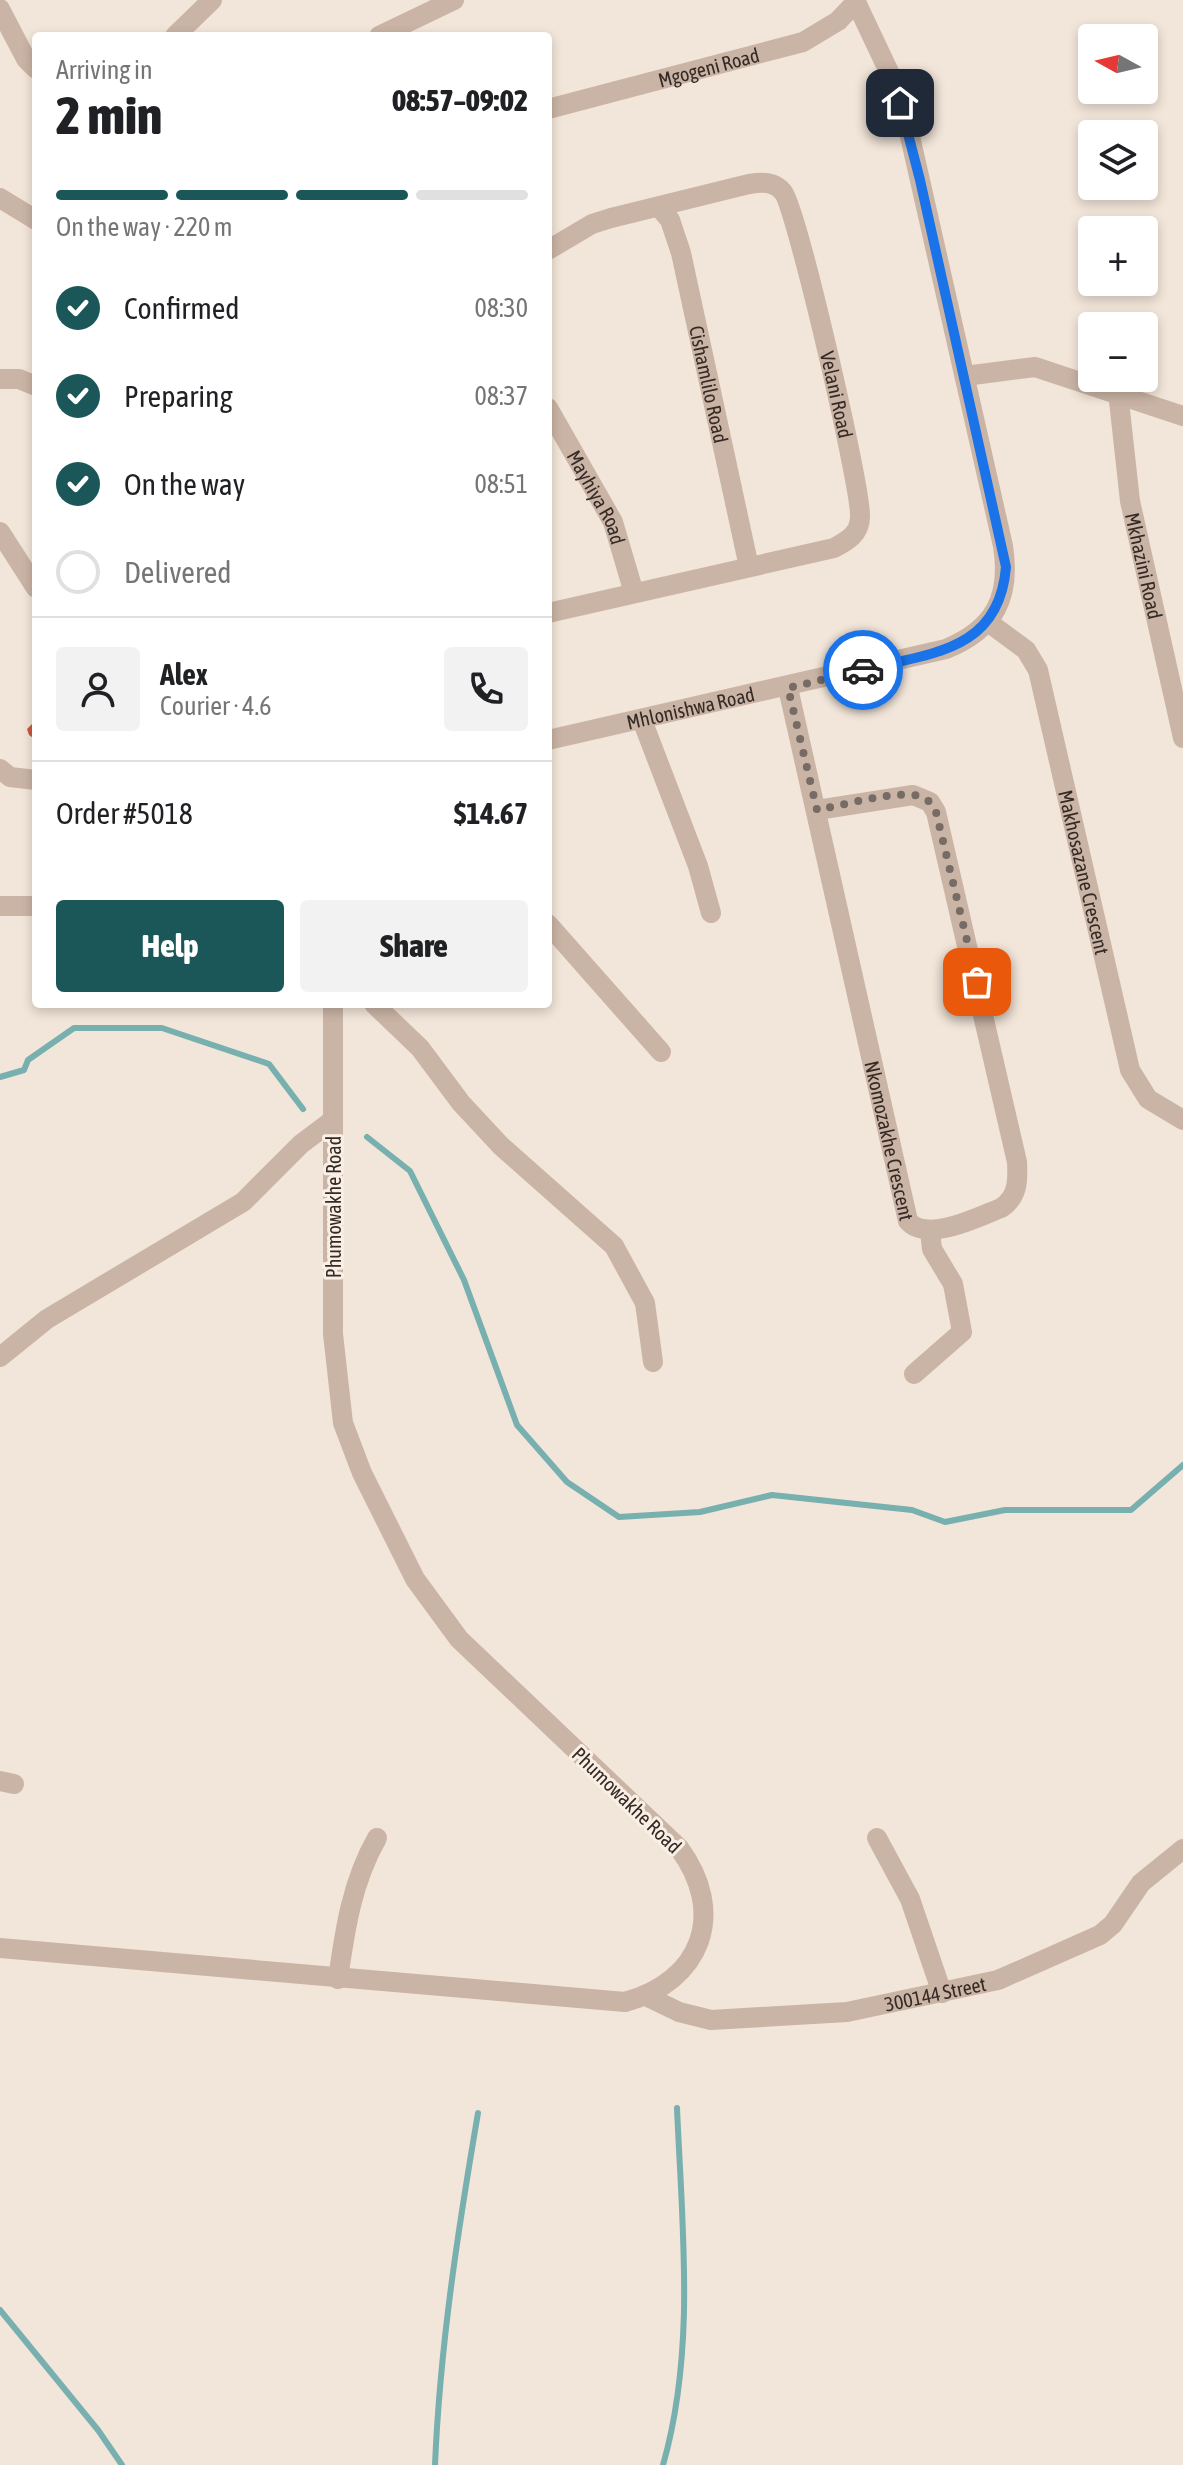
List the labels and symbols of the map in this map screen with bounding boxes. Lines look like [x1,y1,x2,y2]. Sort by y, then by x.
north arrow [1078,24,1158,104]
street label: Mgogeni Road [656,43,762,91]
pin [866,69,934,137]
street label: Cishamlilo Road [686,323,733,445]
street label: Velani Road [816,349,858,440]
street label: Mayhiya Road [563,446,630,547]
street label: Mkhazini Road [1121,510,1168,621]
courier [823,630,903,710]
street label: Mhlonishwa Road [624,682,757,733]
street label: Makhosazane Crescent [1054,788,1115,957]
pin [943,948,1011,1016]
street label: Nkomozakhe Crescent [861,1059,919,1223]
street label: Phumowakhe Road [322,1136,345,1278]
street label: Phumowakhe Road [568,1742,686,1858]
street label: 300144 Street [882,1971,988,2015]

